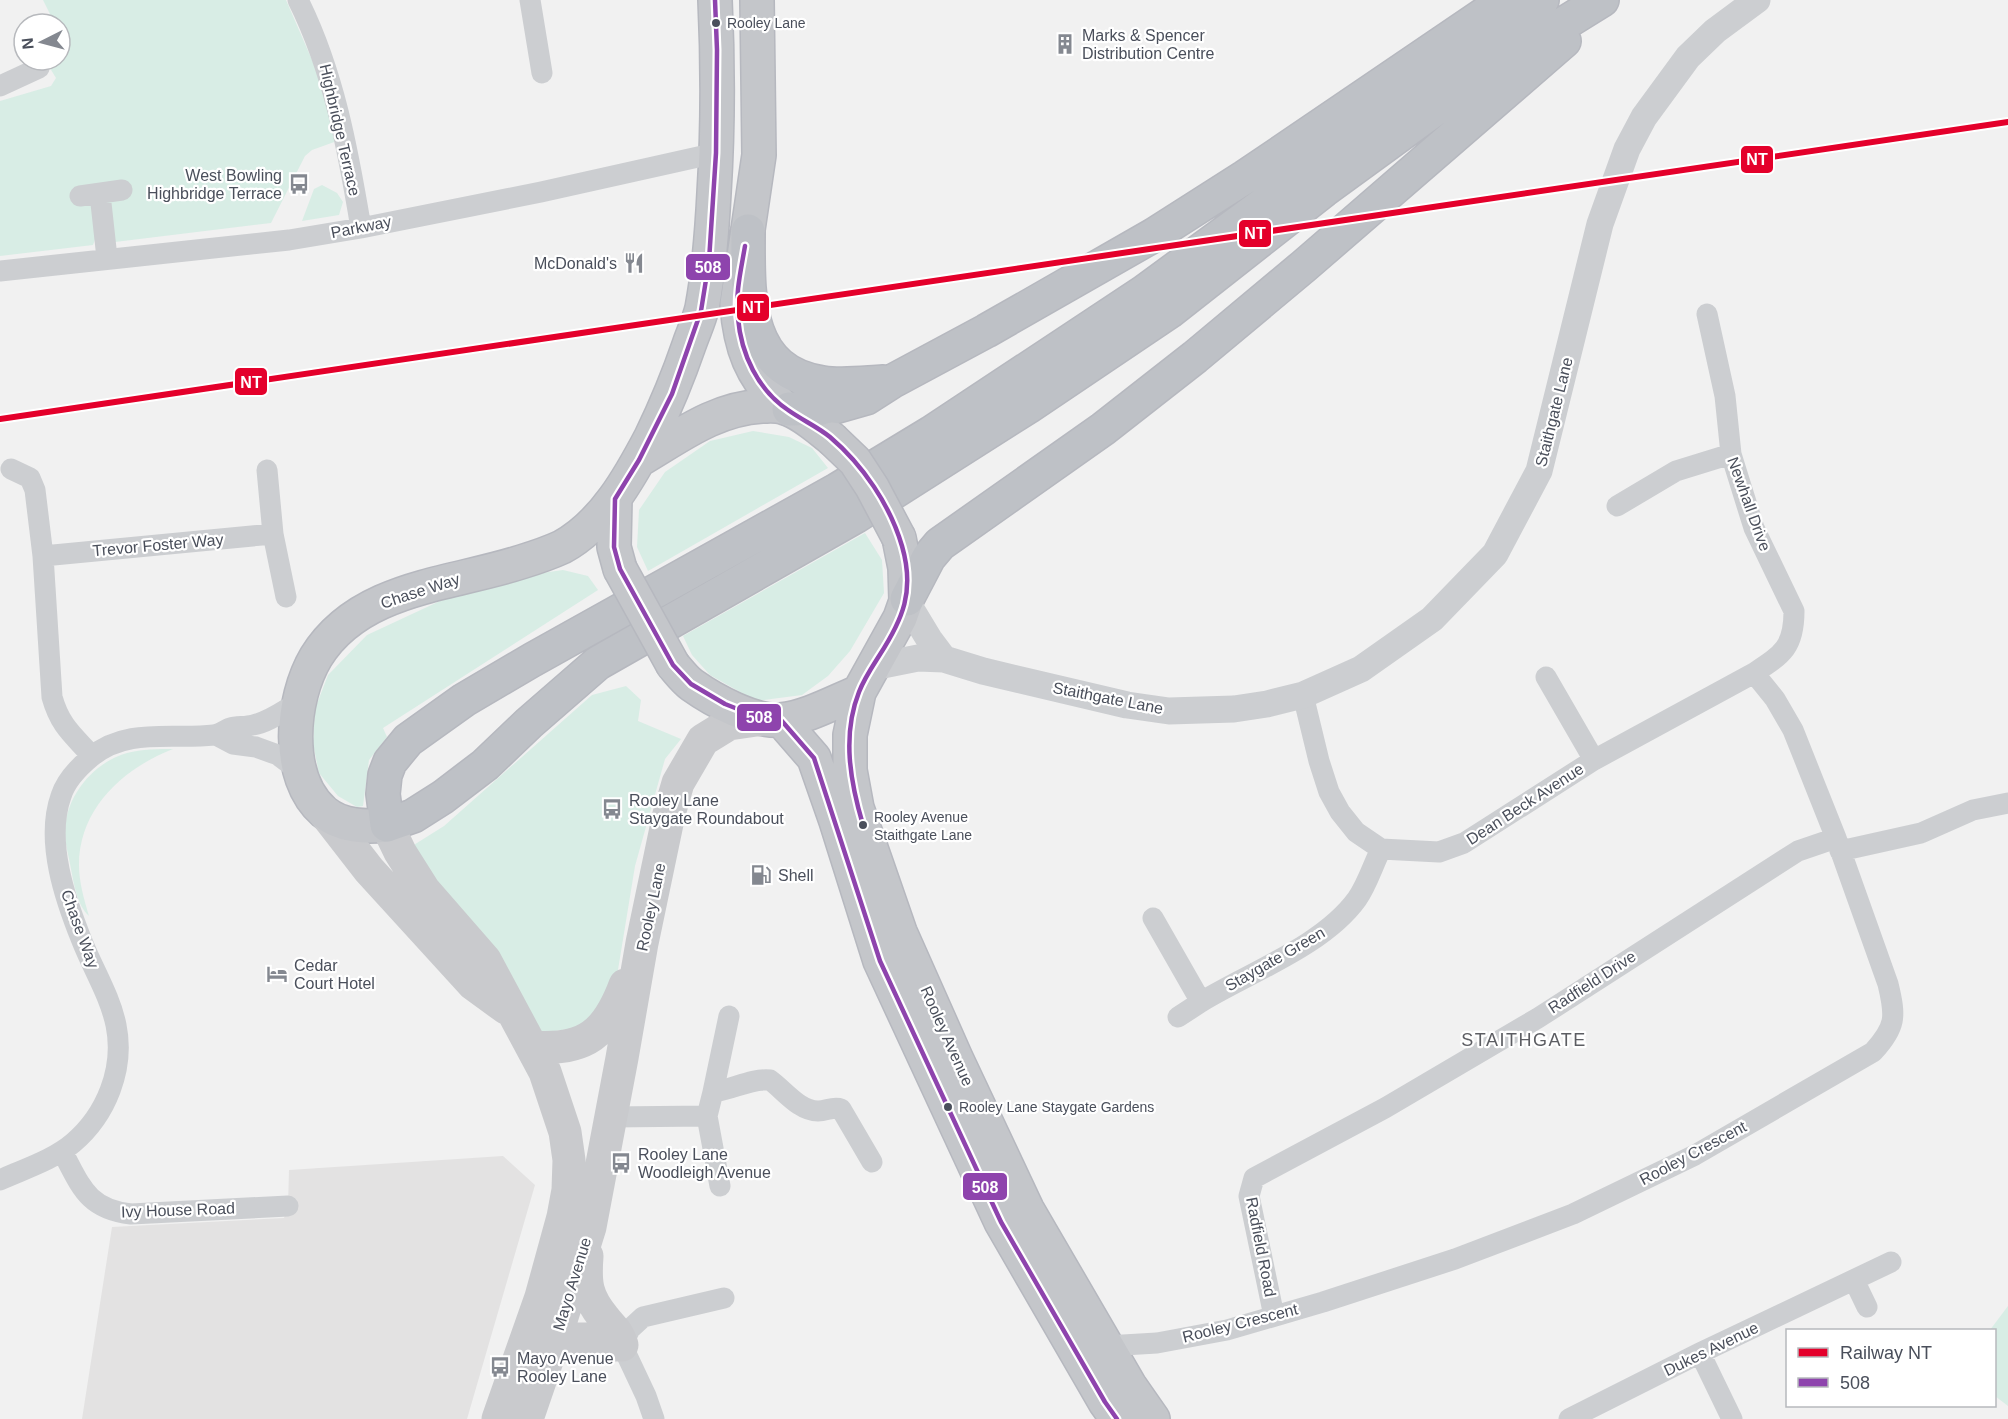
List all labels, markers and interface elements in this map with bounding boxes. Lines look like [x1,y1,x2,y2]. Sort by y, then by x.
north arrow [12,12,72,72]
place label: Rooley Lane [727,15,806,31]
marker: Rooley Lane [710,17,722,29]
place label: Marks & Spencer Distribution Centre [1082,27,1215,62]
building icon: Marks & Spencer Distribution Centre [1053,32,1077,56]
text: N [19,37,37,50]
street label: Highbridge Terrace [317,62,363,198]
line badge: NT [1740,145,1774,174]
text: NT [1746,151,1768,168]
place label: West Bowling Highbridge Terrace [147,167,282,202]
bus stop icon: West Bowling Highbridge Terrace [287,172,311,196]
street label: Parkway [329,213,393,241]
line badge: NT [1238,219,1272,248]
text: NT [1244,225,1266,242]
restaurant icon: McDonald's [622,251,646,275]
line badge: 508 [685,253,731,281]
place label: McDonald's [534,255,617,272]
text: 508 [695,259,721,276]
line badge: NT [736,293,770,322]
text: NT [742,299,764,316]
street label: Staithgate Lane [1532,355,1576,468]
line badge: NT [234,367,268,396]
text: NT [240,374,262,391]
street label: Newhall Drive [1724,455,1774,553]
street label: Trevor Foster Way [92,531,224,559]
street label: Chase Way [378,570,462,612]
street label: Staithgate Lane [1051,679,1165,717]
line badge: 508 [736,703,782,732]
text: 508 [746,709,772,726]
street label: Dean Beck Avenue [1463,760,1587,848]
place label: Rooley Lane Staygate Roundabout [629,792,784,827]
bus stop icon: Rooley Lane Staygate Roundabout [600,797,624,821]
place label: Rooley Avenue Staithgate Lane [874,809,972,843]
marker: Rooley Avenue Staithgate Lane [857,819,869,831]
street label: Rooley Lane [633,861,669,953]
fuel station icon: Shell [749,863,773,887]
place label: Shell [778,867,814,884]
street label: Chase Way [58,888,102,970]
street label: Staygate Green [1222,924,1328,994]
street label: Radfield Drive [1545,947,1639,1016]
place label: Cedar Court Hotel [294,957,375,992]
hotel icon: Cedar Court Hotel [265,962,289,986]
street label: Rooley Avenue [917,984,977,1089]
district label: STAITHGATE [1461,1030,1587,1050]
place label: Rooley Lane Staygate Gardens [959,1099,1154,1115]
marker: Rooley Lane Staygate Gardens [942,1101,954,1113]
street label: Rooley Crescent [1637,1117,1750,1188]
place label: Rooley Lane Woodleigh Avenue [638,1146,771,1181]
bus stop icon: Rooley Lane Woodleigh Avenue [609,1151,633,1175]
line badge: 508 [962,1172,1008,1201]
text: 508 [972,1179,998,1196]
street label: Radfield Road [1243,1196,1279,1298]
street label: Ivy House Road [121,1200,235,1220]
street label: Mayo Avenue [550,1235,594,1333]
street label: Rooley Crescent [1181,1300,1300,1346]
street label: Dukes Avenue [1661,1319,1761,1379]
legend [1786,1329,1996,1407]
text: Railway NT [1840,1343,1932,1363]
place label: Mayo Avenue Rooley Lane [517,1350,614,1385]
bus stop icon: Mayo Avenue Rooley Lane [488,1355,512,1379]
text: 508 [1840,1373,1870,1393]

